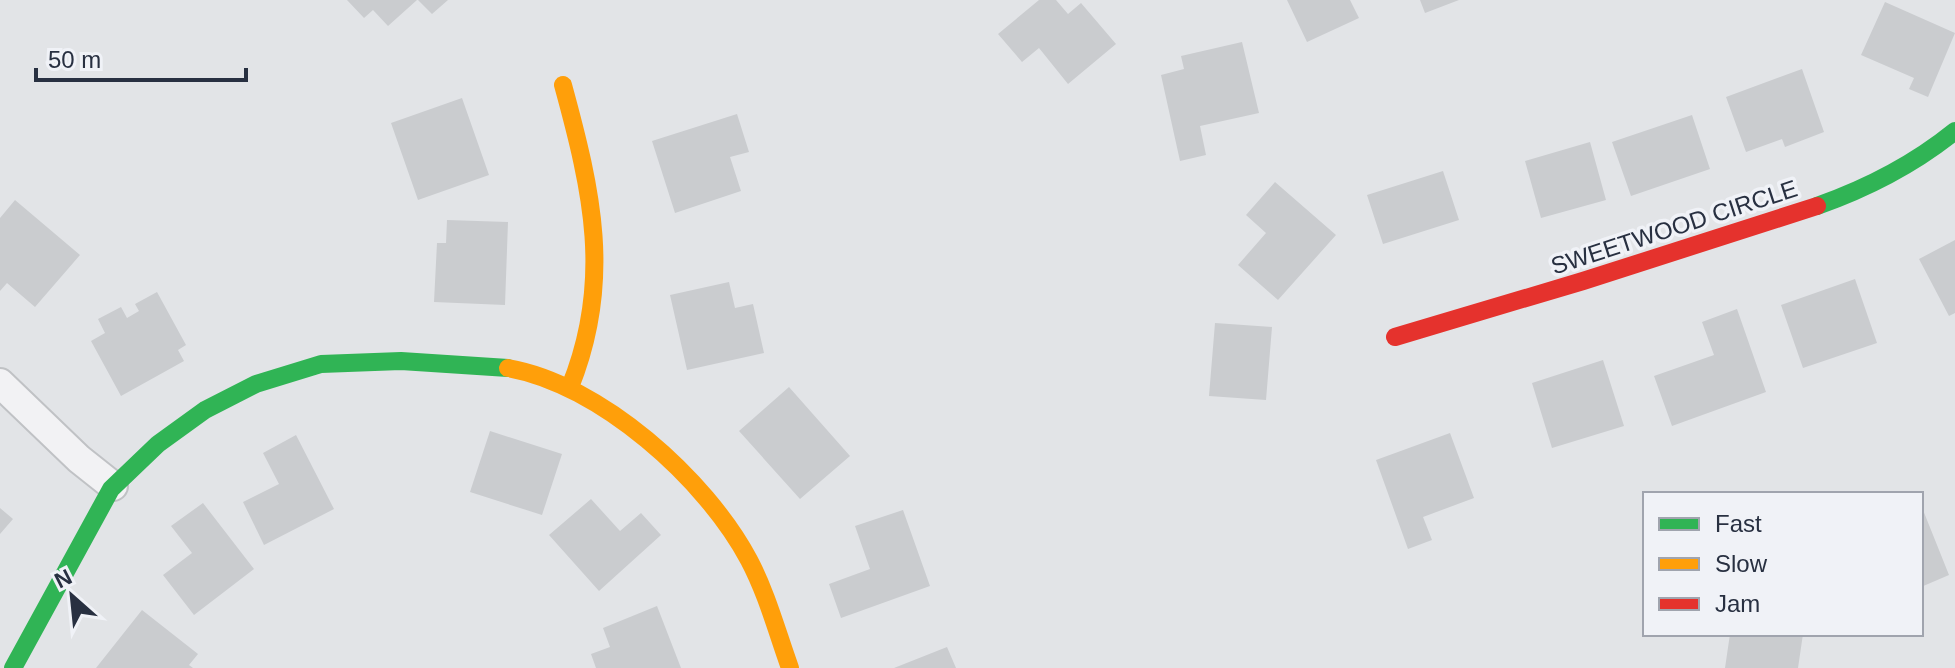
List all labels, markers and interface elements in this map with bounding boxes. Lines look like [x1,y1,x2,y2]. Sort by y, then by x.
scale bar [36,32,246,82]
text: 50 m [48,46,101,73]
street label: SWEETWOOD CIRCLE [1547,174,1801,280]
legend [1643,492,1923,636]
text: Fast [1715,510,1762,537]
text: Slow [1715,550,1768,577]
north arrow [32,556,112,636]
text: N [50,564,76,593]
text: Jam [1715,590,1760,617]

